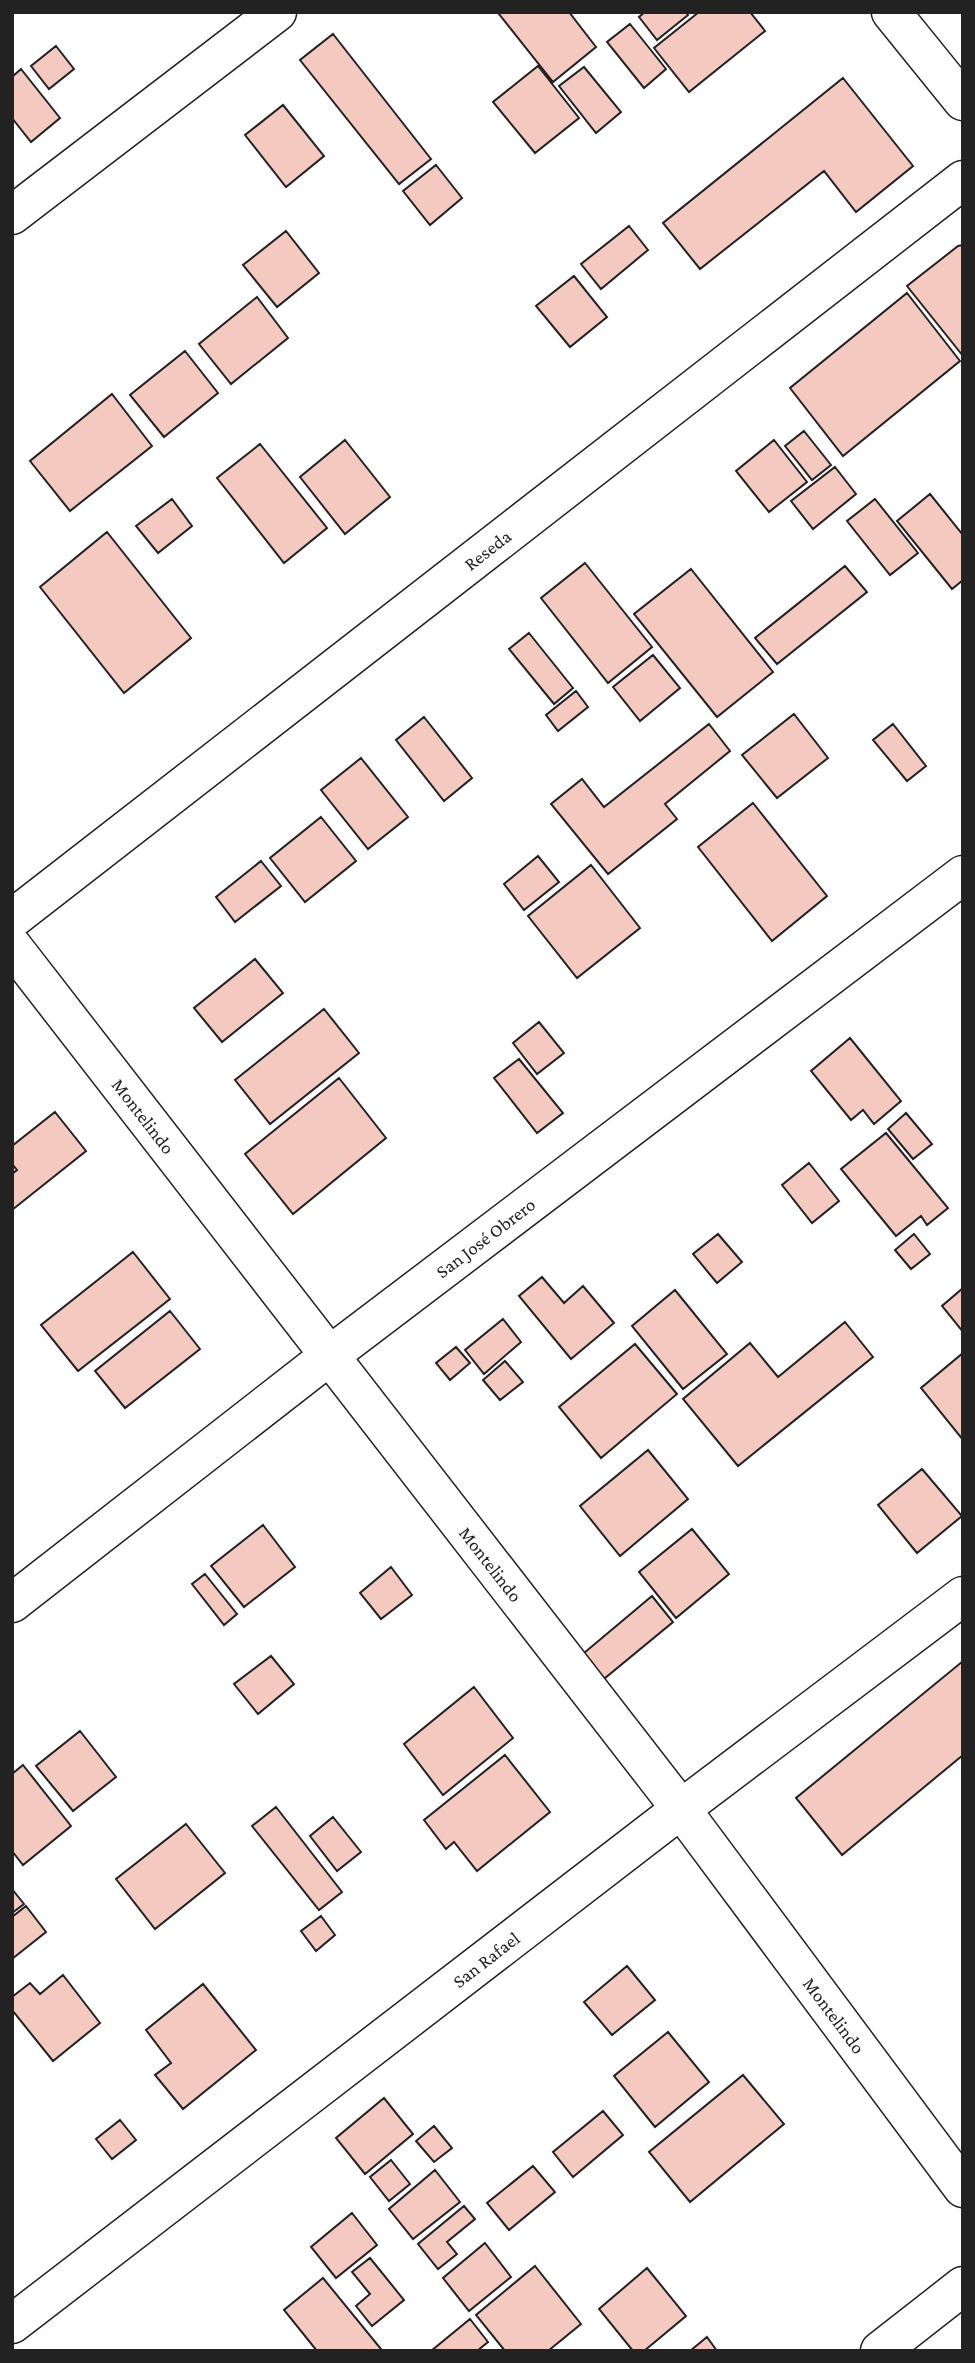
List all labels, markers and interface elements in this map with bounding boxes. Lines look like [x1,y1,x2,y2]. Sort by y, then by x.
street label: Reseda [460,525,515,574]
street label: Montelindo [108,1074,179,1158]
street label: San José Obrero [432,1193,539,1282]
street label: Montelindo [455,1522,527,1606]
street label: San Rafael [448,1927,523,1991]
street label: Montelindo [799,1973,870,2057]

